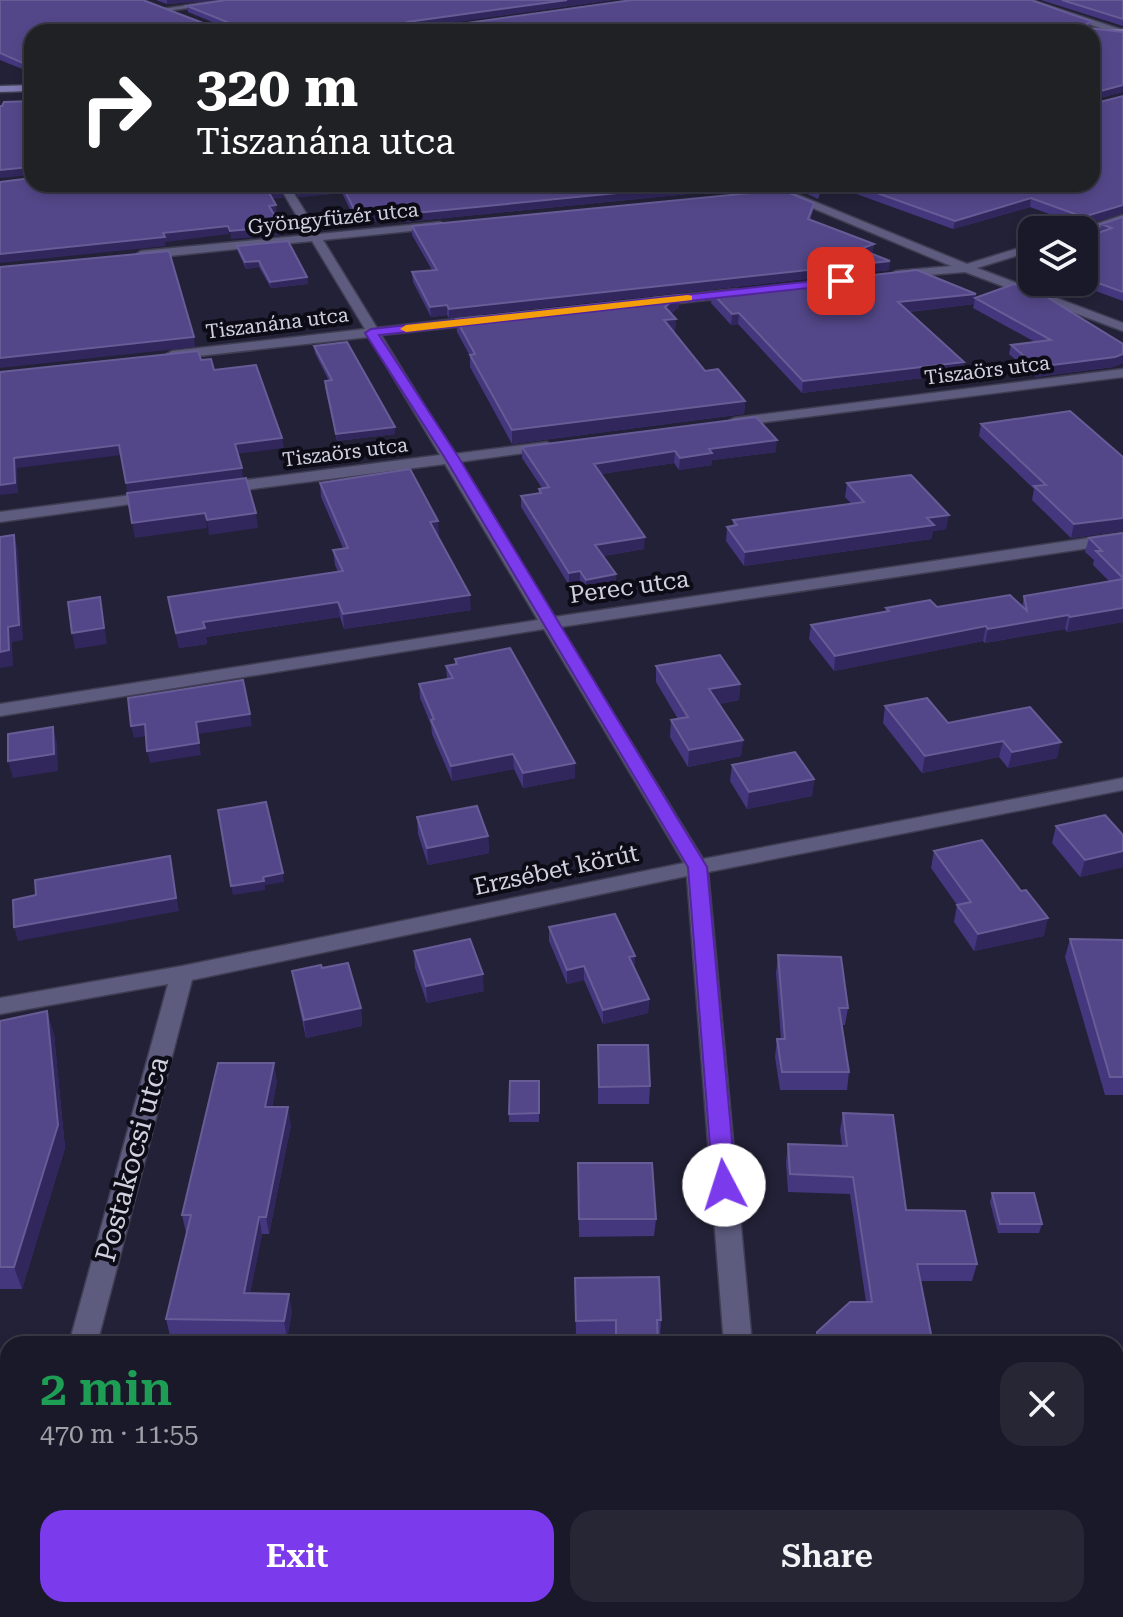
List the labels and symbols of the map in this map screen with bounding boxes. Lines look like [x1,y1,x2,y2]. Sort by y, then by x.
street label: Gyöngyfüzér utca [246,197,420,239]
pin [807,247,875,315]
street label: Tiszanána utca [204,302,350,344]
street label: Tiszaörs utca [923,350,1051,390]
street label: Tiszaörs utca [281,432,409,472]
street label: Perec utca [567,565,691,609]
street label: Erzsébet körút [471,839,641,901]
street label: Postakocsi utca [89,1053,175,1265]
position arrow [682,1143,766,1227]

